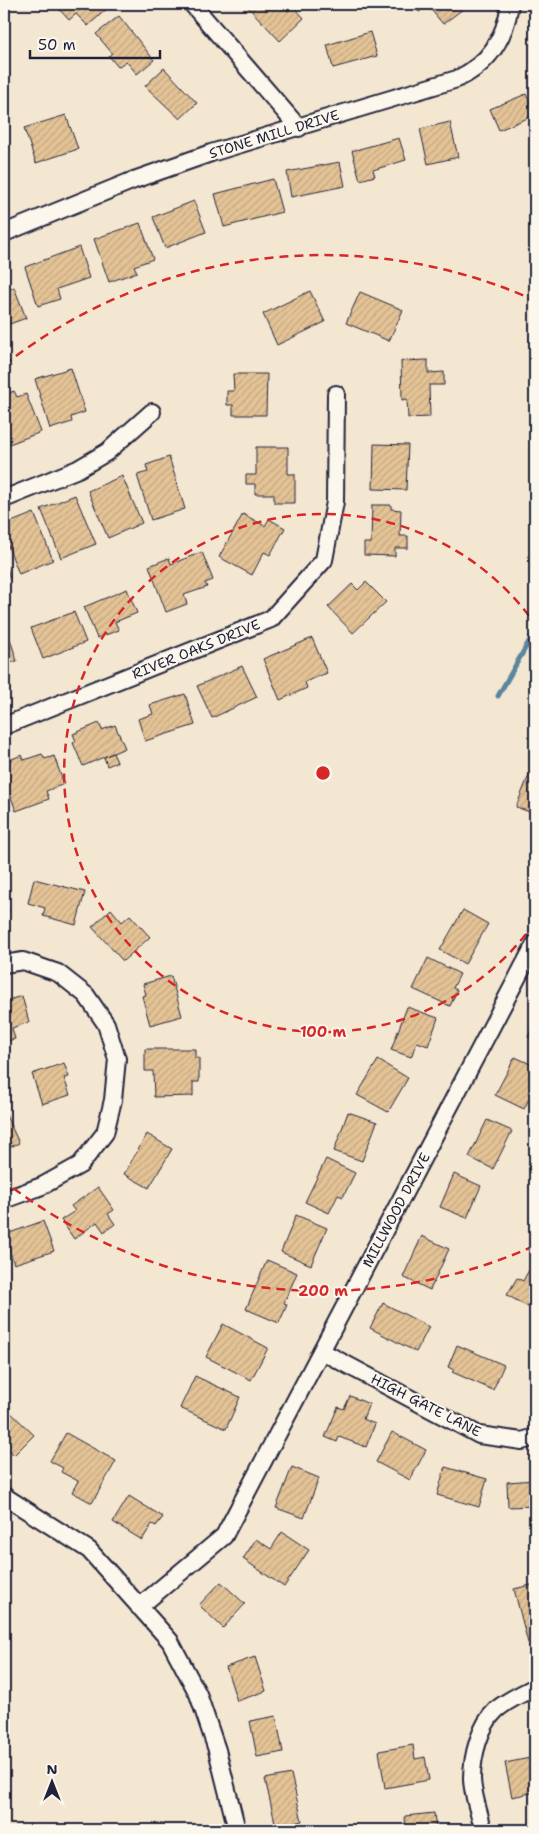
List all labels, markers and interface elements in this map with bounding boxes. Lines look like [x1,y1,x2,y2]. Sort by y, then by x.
scale bar [30,28,160,60]
text: 50 m [38,35,76,55]
street label: STONE MILL DRIVE [207,106,342,162]
street label: RIVER OAKS DRIVE [129,615,263,683]
centre of rings [314,764,332,782]
text: 100 m [300,1022,346,1042]
street label: MILLWOOD DRIVE [358,1149,434,1270]
text: 200 m [298,1281,348,1301]
street label: HIGH GATE LANE [368,1369,484,1441]
north arrow [28,1756,78,1806]
text: N [46,1760,58,1778]

